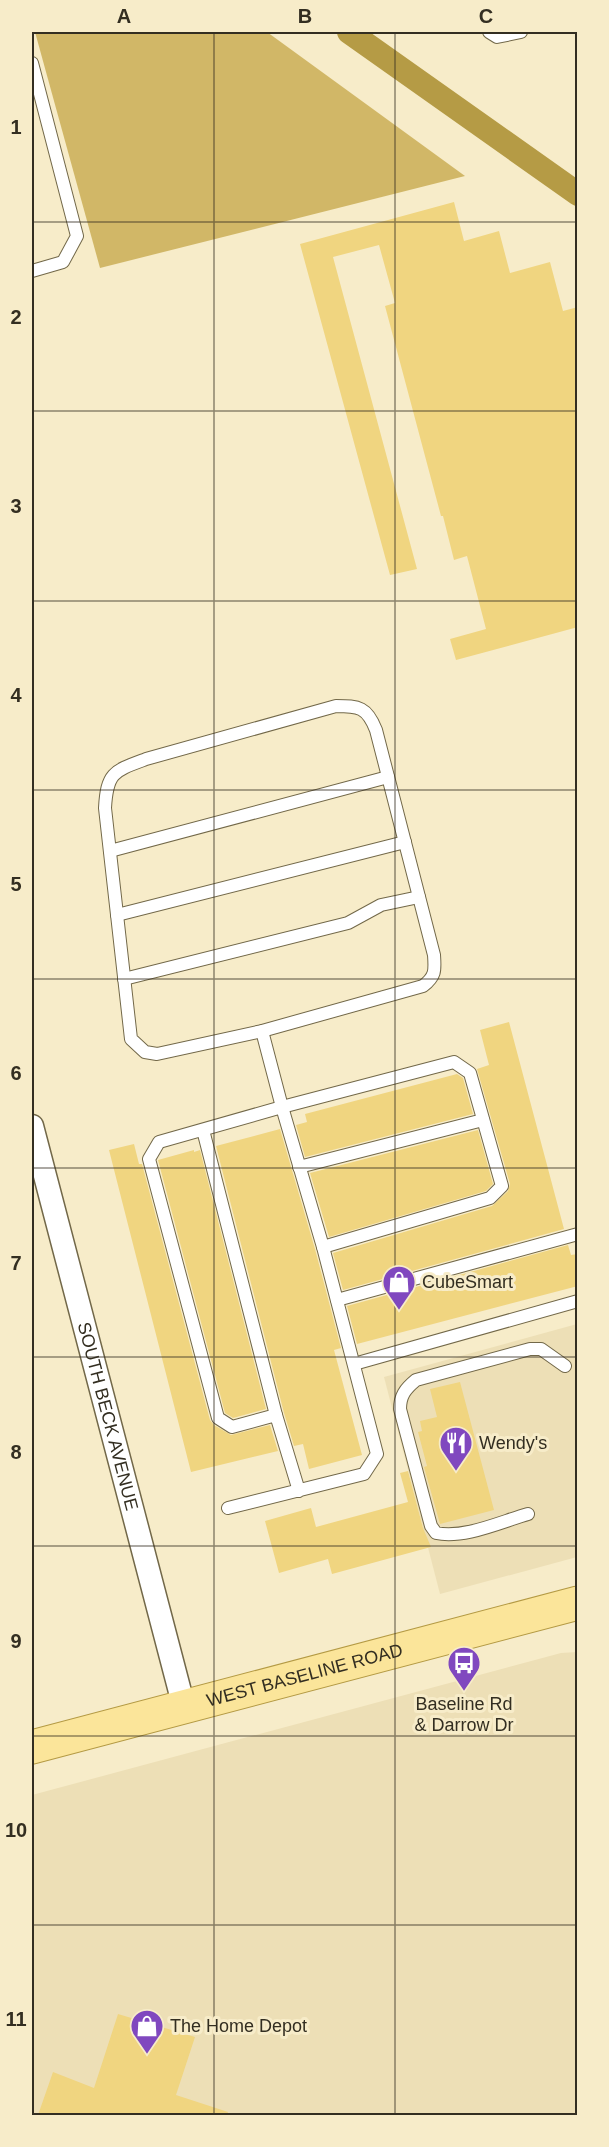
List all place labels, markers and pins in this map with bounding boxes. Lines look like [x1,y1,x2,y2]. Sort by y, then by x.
shop icon: CubeSmart [381,1264,417,1311]
place label: CubeSmart [422,1272,513,1292]
restaurant icon: Wendy's [438,1425,474,1472]
place label: Wendy's [479,1433,547,1453]
bus stop icon: Baseline Rd & Darrow Dr [446,1645,482,1692]
place label: Baseline Rd & Darrow Dr [414,1694,514,1735]
shop icon: The Home Depot [129,2008,165,2055]
place label: The Home Depot [170,2016,307,2036]

